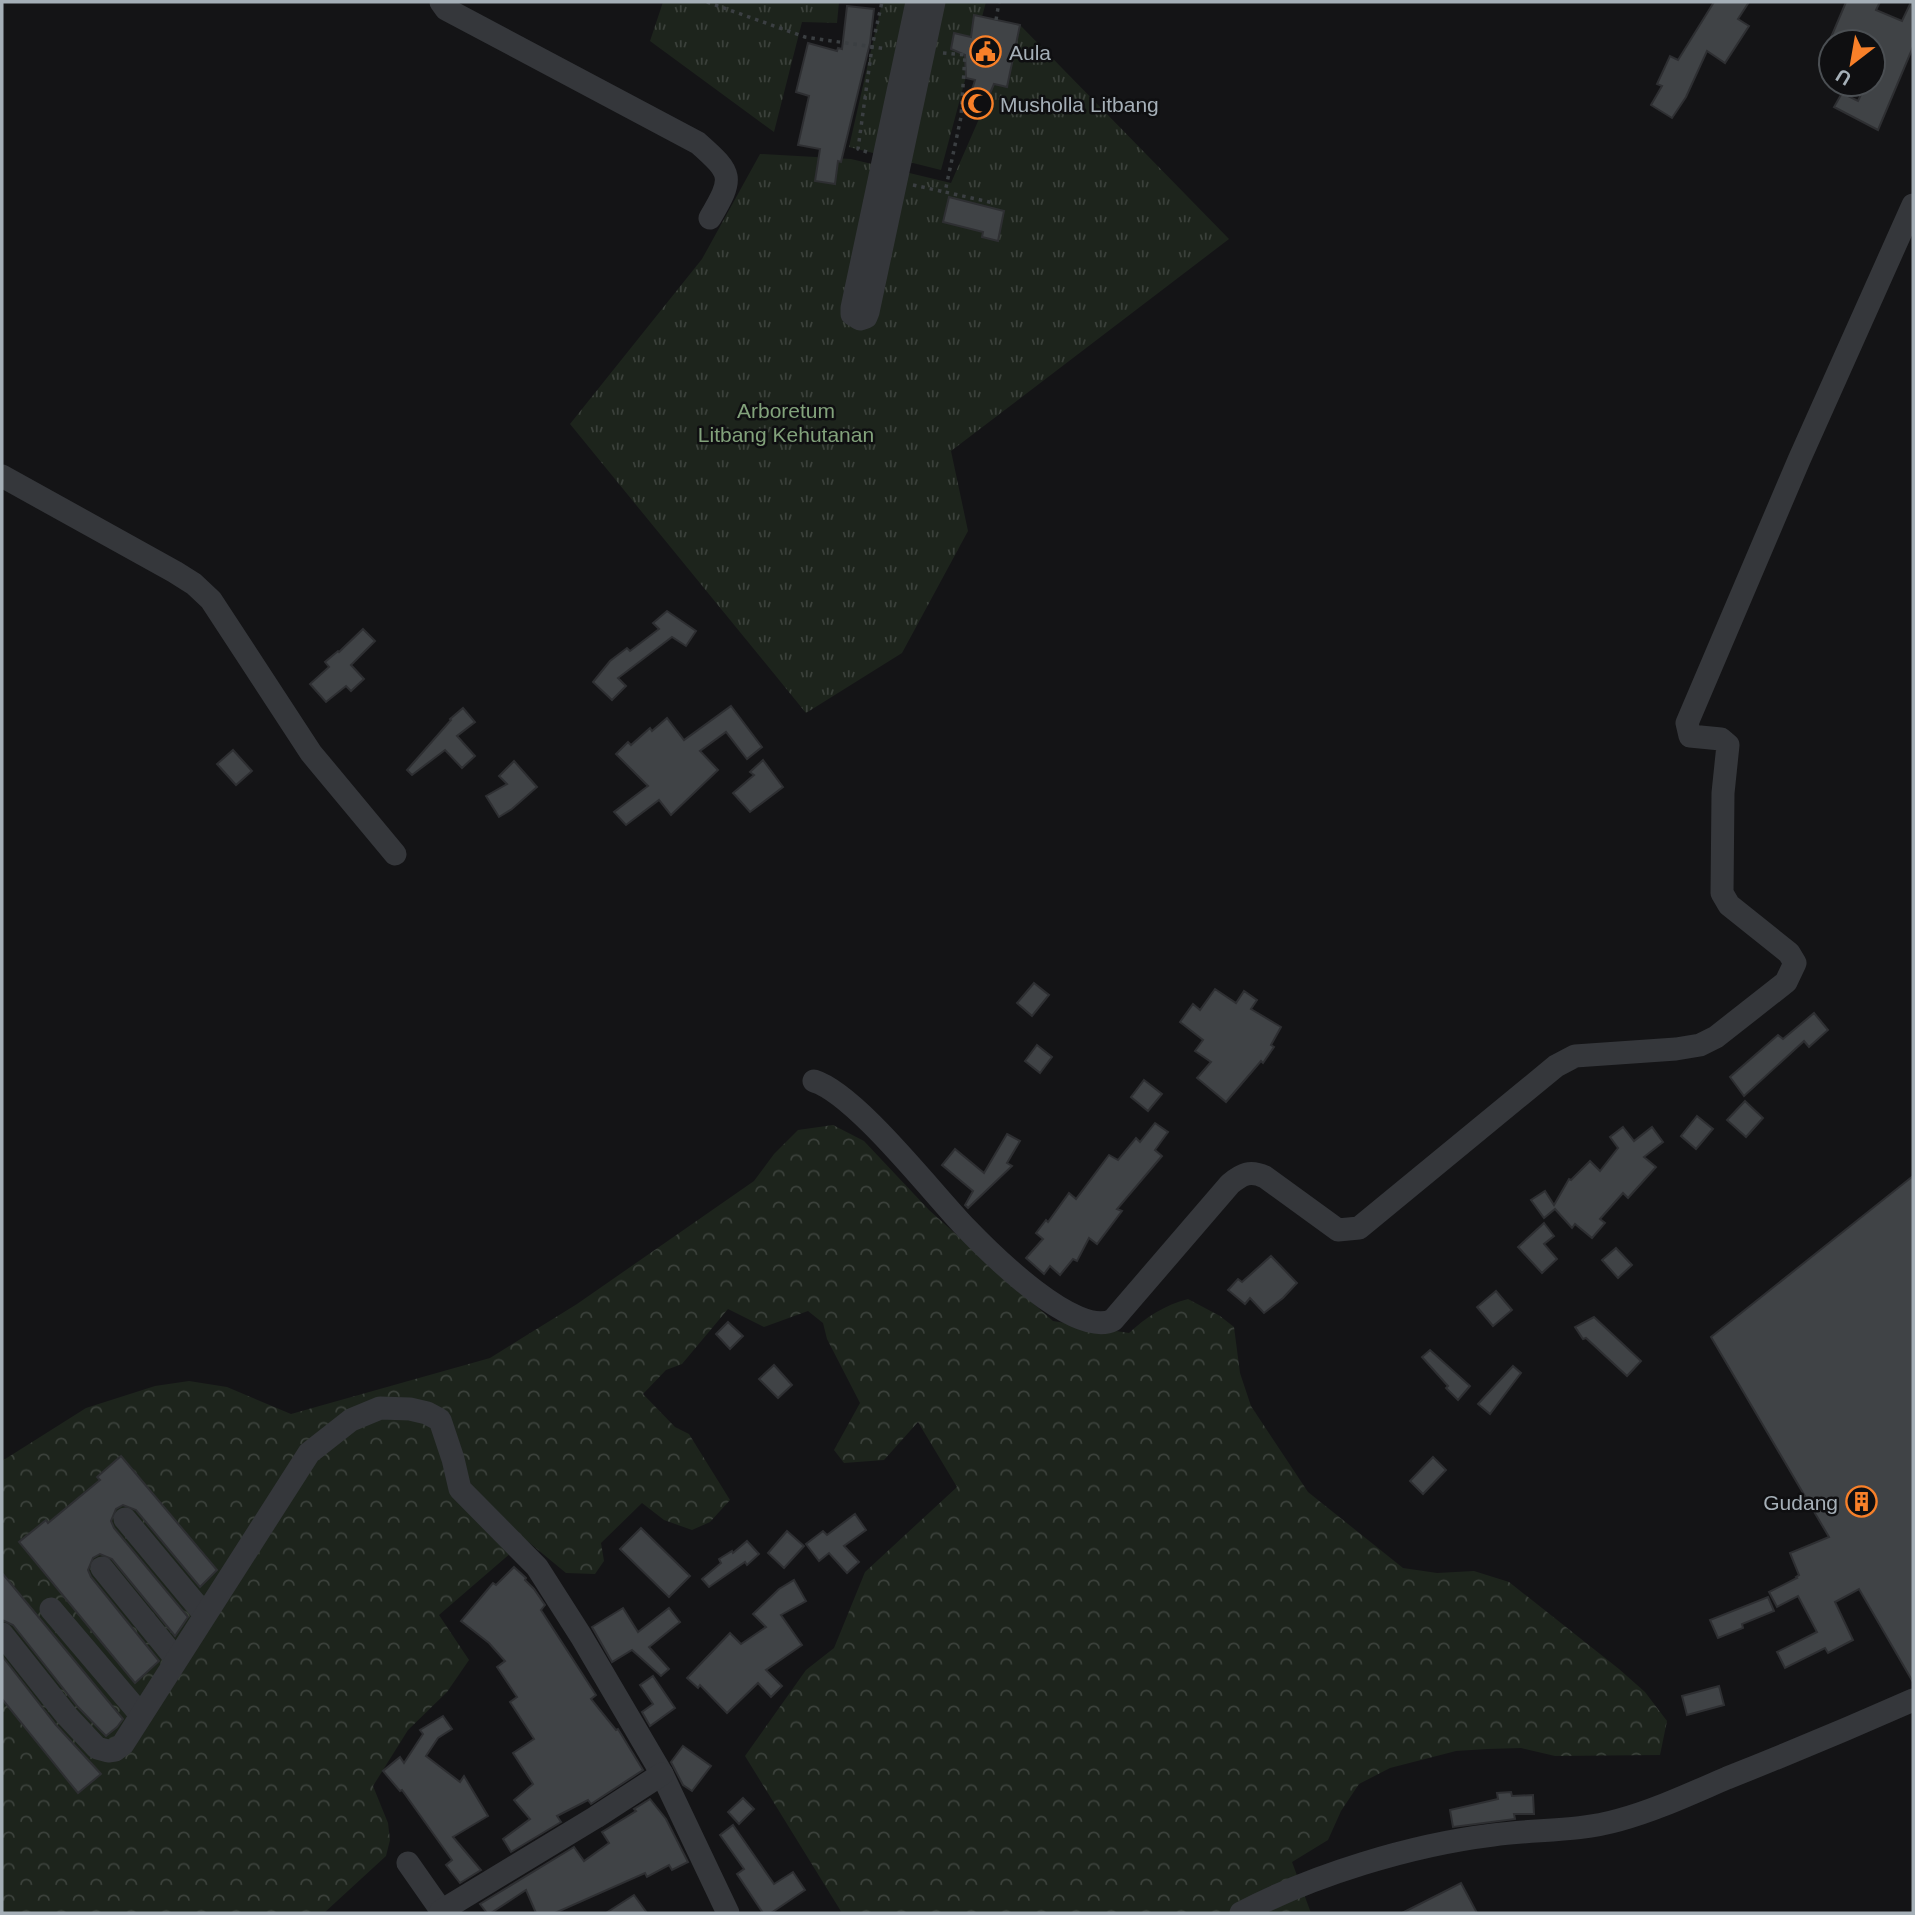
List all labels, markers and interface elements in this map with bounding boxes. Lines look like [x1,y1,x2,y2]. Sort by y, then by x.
north arrow [1817,28,1887,98]
public building icon: Aula [969,35,1003,69]
place label: Aula [1009,41,1051,64]
text: U [1832,65,1855,90]
mosque icon: Musholla Litbang [960,87,994,121]
place label: Musholla Litbang [1000,93,1159,116]
park label: Arboretum Litbang Kehutanan [698,399,874,446]
building icon: Gudang [1844,1485,1878,1519]
place label: Gudang [1763,1491,1838,1514]

